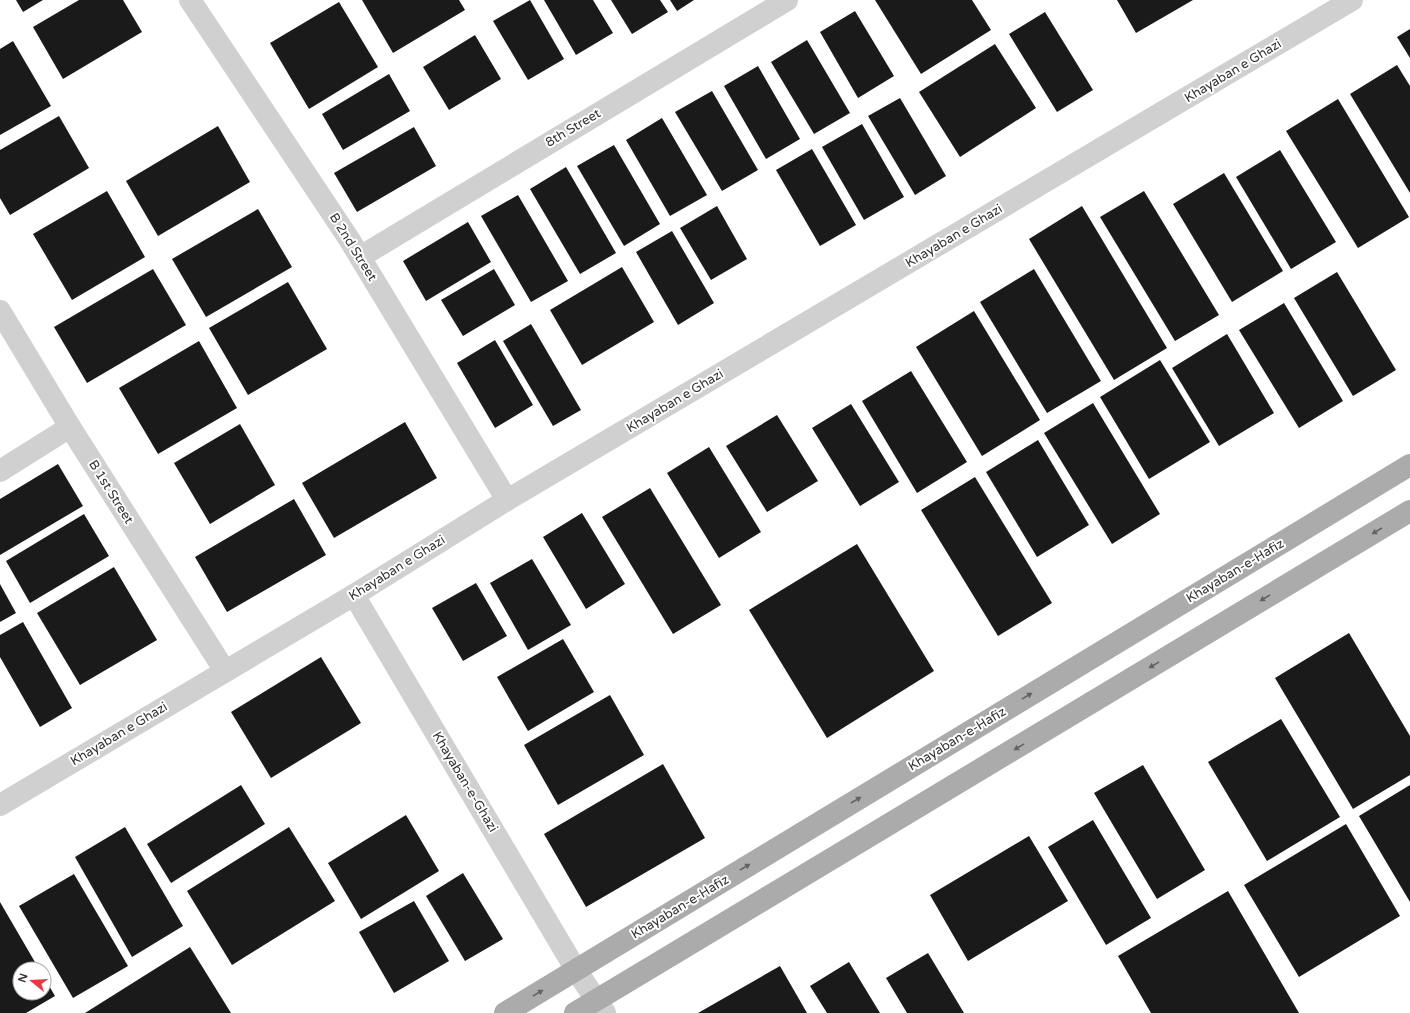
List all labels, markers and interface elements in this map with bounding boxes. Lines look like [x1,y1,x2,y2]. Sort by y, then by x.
street label: Khayaban e Ghazi [1182,36,1284,106]
street label: 8th Street [542,105,604,151]
street label: Khayaban e Ghazi [903,201,1005,271]
street label: B 2nd Street [326,210,380,284]
street label: Khayaban e Ghazi [624,366,726,436]
street label: B 1st Street [85,457,137,527]
one-way arrow [1371,528,1383,535]
street label: Khayaban e Ghazi [346,532,448,604]
street label: Khayaban-e-Hafiz [1183,536,1287,606]
one-way arrow [1259,595,1271,602]
one-way arrow [1148,662,1160,669]
one-way arrow [1021,693,1033,700]
street label: Khayaban e Ghazi [68,699,170,769]
street label: Khayaban-e-Hafiz [905,704,1009,774]
street label: Khayaban-e-Ghazi [429,729,501,835]
one-way arrow [1014,743,1024,751]
one-way arrow [851,796,861,804]
one-way arrow [739,864,751,871]
street label: Khayaban-e-Hafiz [628,872,732,942]
north arrow [12,961,52,1001]
text: N [15,972,31,984]
one-way arrow [532,989,544,996]

